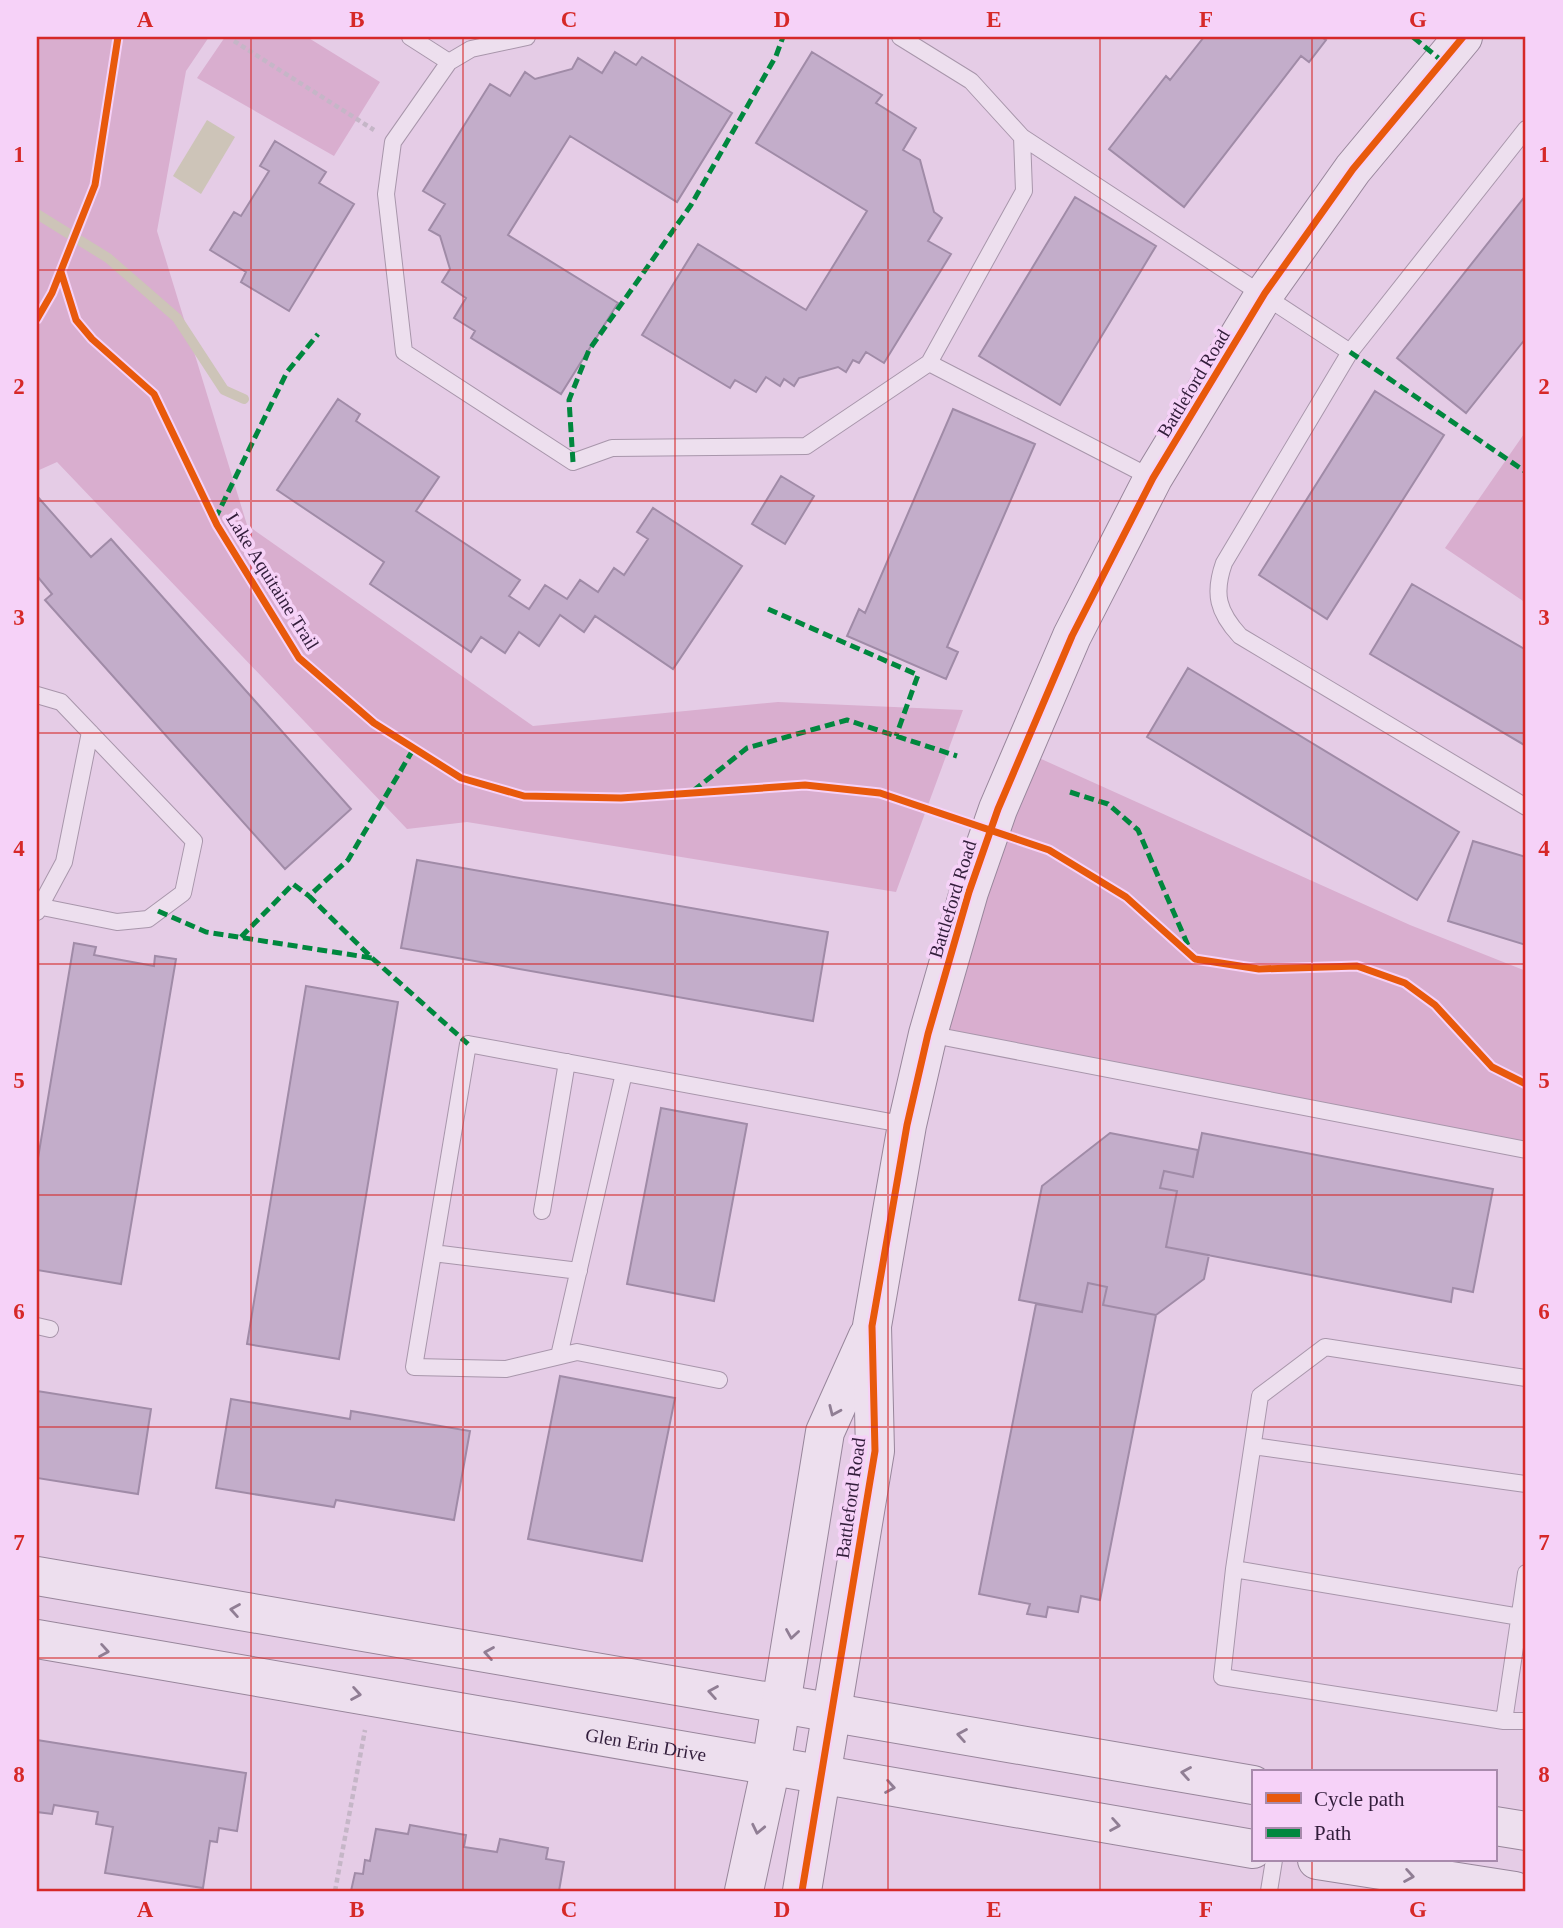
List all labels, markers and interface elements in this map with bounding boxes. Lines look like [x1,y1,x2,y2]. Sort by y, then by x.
text: A [137,7,154,32]
text: B [349,7,365,32]
text: C [561,7,577,32]
text: D [774,7,790,32]
text: E [986,7,1002,32]
text: F [1199,7,1213,32]
text: G [1409,7,1427,32]
text: 1 [13,142,25,167]
text: 1 [1538,142,1550,167]
street label: Battleford Road [1153,325,1234,441]
text: 2 [13,374,25,399]
text: 2 [1538,374,1550,399]
street label: Lake Aquitaine Trail [222,509,323,654]
text: 3 [13,605,25,630]
text: 3 [1538,605,1550,630]
text: 4 [13,836,25,861]
text: 4 [1538,836,1550,861]
street label: Battleford Road [925,837,980,960]
text: 5 [13,1068,25,1093]
text: 5 [1538,1068,1550,1093]
text: 6 [13,1299,25,1324]
text: 6 [1538,1299,1550,1324]
one-way arrow [828,1404,842,1416]
street label: Battleford Road [832,1436,869,1560]
text: 7 [13,1530,25,1555]
text: 7 [1538,1530,1550,1555]
one-way arrow [229,1603,241,1618]
one-way arrow [785,1628,800,1640]
one-way arrow [98,1643,110,1658]
one-way arrow [483,1646,495,1661]
one-way arrow [708,1685,719,1700]
one-way arrow [350,1686,362,1701]
street label: Glen Erin Drive [584,1724,708,1765]
one-way arrow [956,1728,968,1743]
text: 8 [13,1762,25,1787]
text: 8 [1538,1762,1550,1787]
one-way arrow [1180,1767,1192,1782]
legend [1252,1770,1496,1862]
one-way arrow [884,1779,896,1794]
text: Cycle path [1314,1787,1405,1811]
one-way arrow [1109,1817,1120,1832]
text: Path [1314,1821,1352,1845]
one-way arrow [751,1823,766,1835]
one-way arrow [1403,1868,1414,1883]
text: A [137,1897,154,1922]
text: B [349,1897,365,1922]
text: C [561,1897,577,1922]
text: D [774,1897,790,1922]
text: E [986,1897,1002,1922]
text: F [1199,1897,1213,1922]
text: G [1409,1897,1427,1922]

